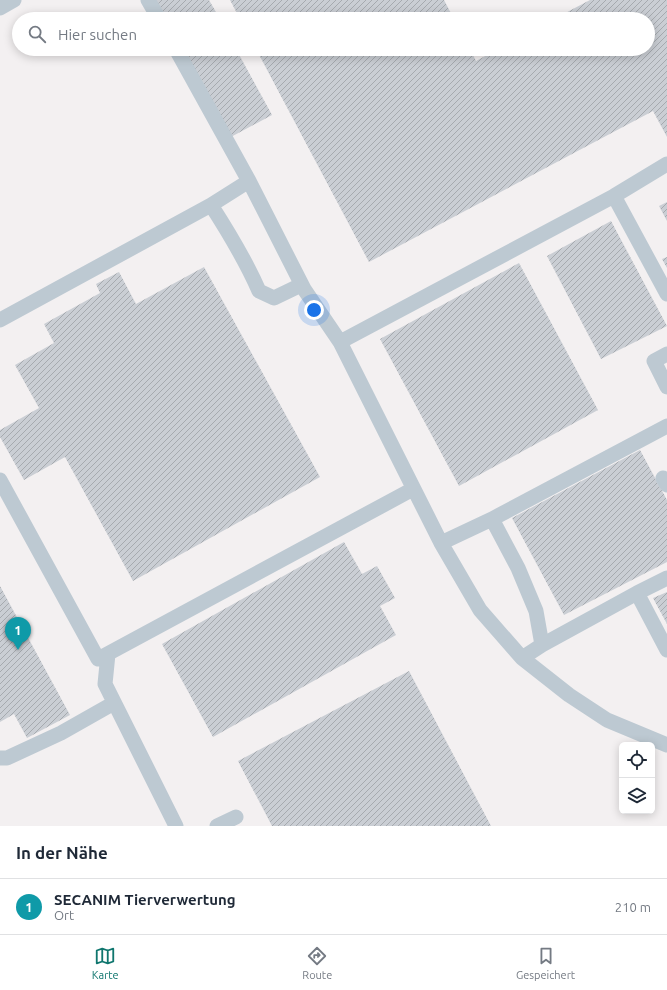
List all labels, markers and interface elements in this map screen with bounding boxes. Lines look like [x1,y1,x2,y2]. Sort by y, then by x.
search box [12,12,655,56]
icon: search [26,23,48,45]
text: Hier suchen [58,26,137,43]
your location [304,300,324,320]
pin: 1 [5,617,31,650]
map controls [619,742,655,814]
button: locate [619,742,655,778]
button: layers [619,778,655,814]
text: In der Nähe [16,843,108,862]
text: SECANIM Tierverwertung [54,891,236,908]
text: 1 [25,900,33,914]
text: 210 m [615,900,651,914]
text: Ort [54,908,74,922]
tab: Karte [92,945,119,981]
tab: Route [302,945,332,981]
tab: Gespeichert [516,945,575,981]

